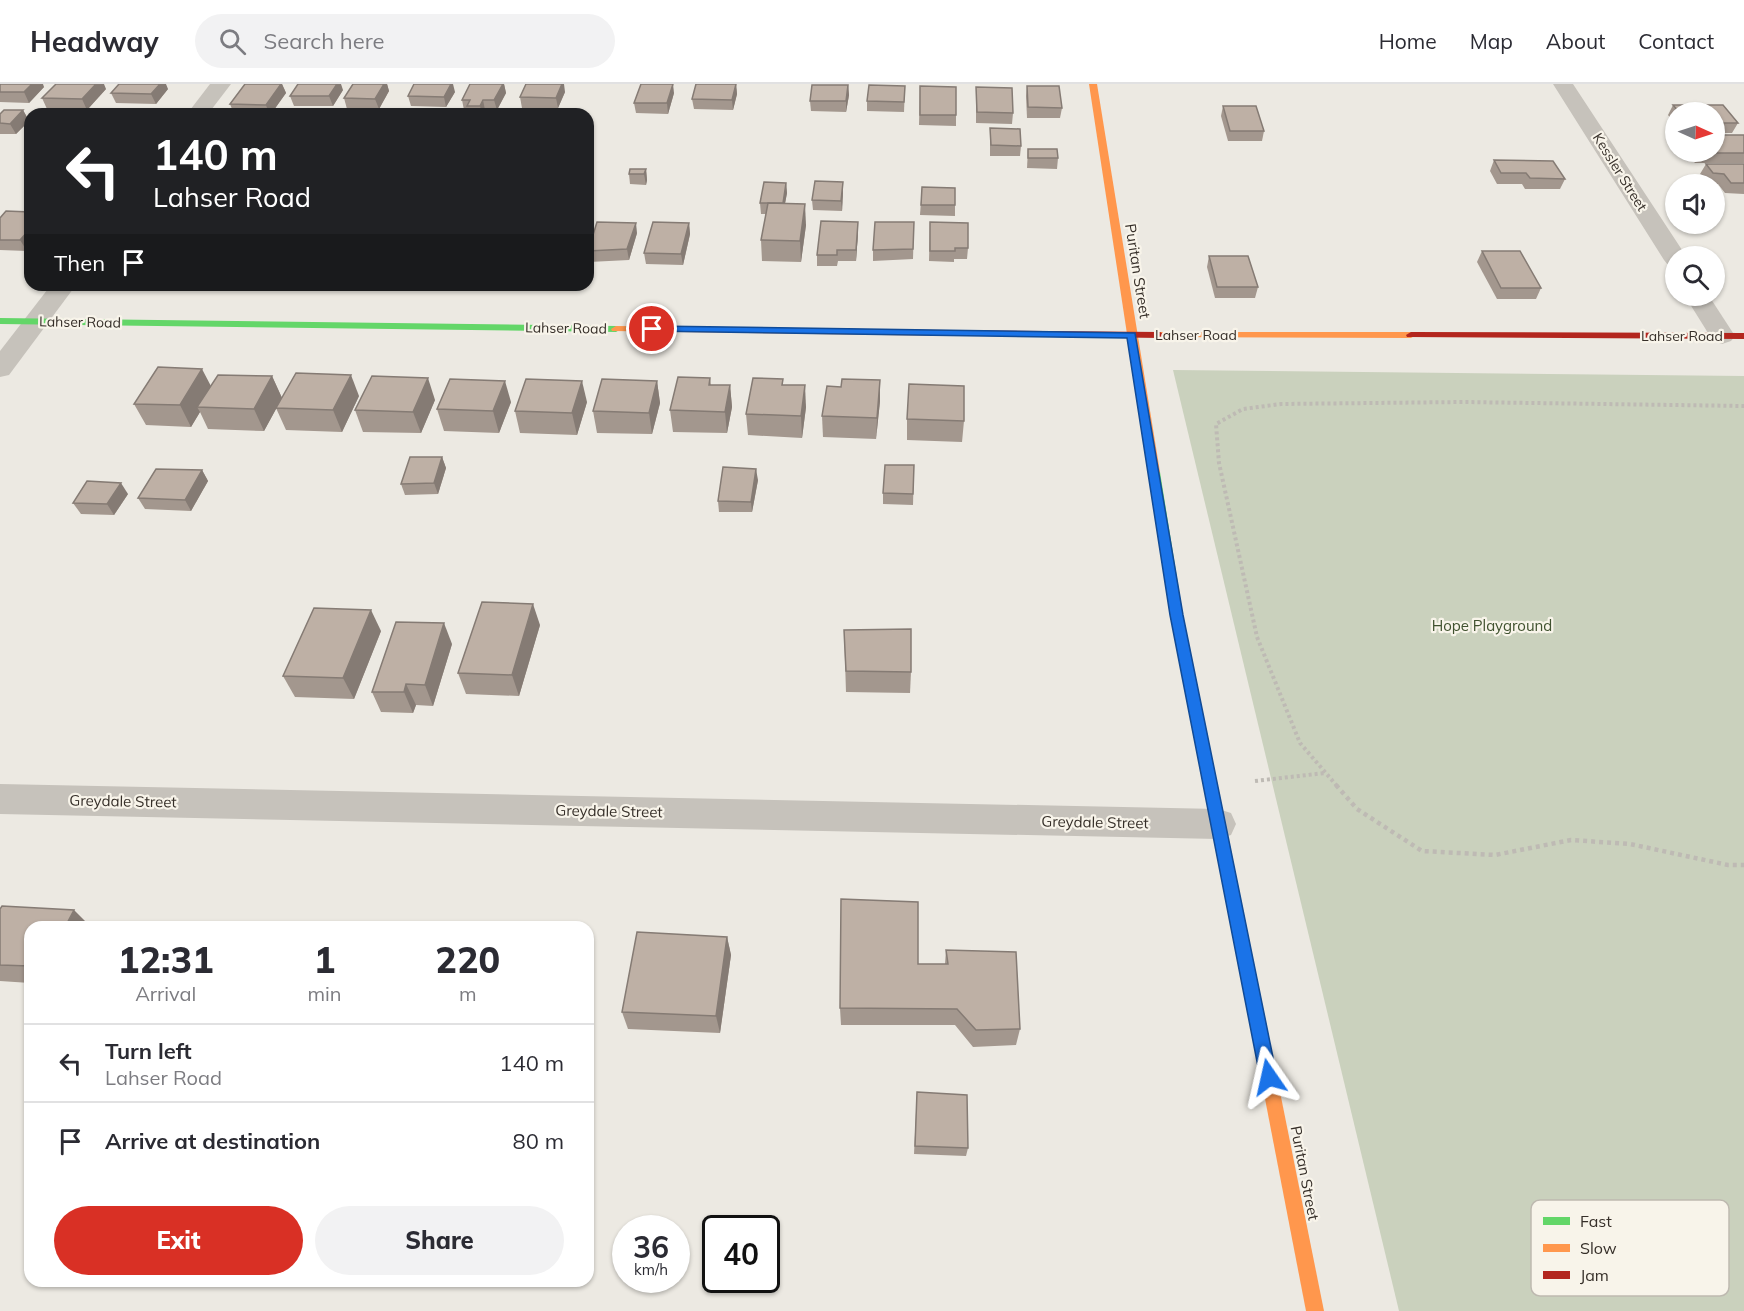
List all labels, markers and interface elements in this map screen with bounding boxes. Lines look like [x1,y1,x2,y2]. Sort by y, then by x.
search box [195,14,615,68]
text: Headway [30,24,159,59]
icon: search [216,25,249,58]
text: Search here [264,27,385,55]
text: Home [1379,28,1437,54]
text: Map [1470,28,1513,54]
text: About [1546,28,1605,54]
text: Contact [1638,28,1714,54]
north arrow [1665,102,1725,162]
map controls [1665,102,1725,306]
text: 140 m [153,128,278,181]
street label: Kessler Street [1589,130,1651,214]
icon: left [54,132,132,210]
button: sound [1665,174,1725,234]
text: Lahser Road [153,180,311,214]
street label: Puritan Street [1121,222,1155,320]
icon: arrive [117,246,150,279]
button: search [1665,246,1725,306]
text: Then [54,249,105,277]
pin [626,303,677,354]
street label: Lahser Road [39,312,121,332]
icon: arrive [635,312,668,345]
street label: Lahser Road [525,318,607,338]
street label: Lahser Road [1155,326,1237,344]
street label: Lahser Road [1641,327,1723,345]
park label: Hope Playground [1432,616,1552,635]
street label: Greydale Street [69,791,177,811]
street label: Greydale Street [555,801,663,821]
street label: Greydale Street [1041,812,1149,832]
text: 12:31 [118,937,214,982]
text: 1 [314,937,335,982]
text: 220 [435,937,500,982]
text: Arrival [135,981,196,1006]
text: min [307,981,342,1006]
text: m [459,981,477,1006]
text: Turn left [105,1037,192,1065]
position arrow [1237,1045,1301,1109]
icon: left [54,1047,87,1080]
text: 140 m [499,1049,564,1077]
text: Lahser Road [105,1065,222,1090]
street label: Puritan Street [1287,1124,1323,1222]
icon: arrive [54,1125,87,1158]
text: Arrive at destination [105,1127,320,1155]
text: 80 m [513,1127,564,1155]
legend [1531,1200,1729,1296]
button: Exit [54,1206,303,1275]
button: Share [315,1206,564,1275]
text: Fast [1580,1211,1612,1231]
speed limit sign: 40 [702,1215,780,1293]
text: 36 [633,1228,669,1266]
text: Slow [1580,1238,1617,1258]
text: km/h [634,1260,668,1279]
text: Jam [1580,1265,1609,1285]

